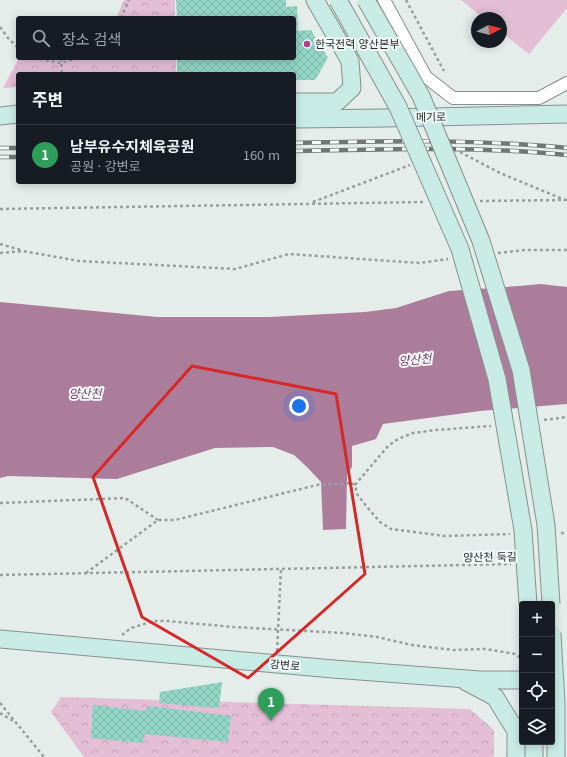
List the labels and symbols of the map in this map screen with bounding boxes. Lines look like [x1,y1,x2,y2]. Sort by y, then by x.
north arrow [471,12,507,48]
place label: 한국전력 양산본부 [315,35,399,51]
marker: 한국전력 양산본부 [302,39,312,49]
street label: 메기로 [416,108,446,124]
water label: 양산천 [398,348,434,368]
water label: 양산천 [68,384,104,401]
your location [289,396,309,416]
street label: 양산천 둑길 [463,548,517,564]
street label: 강변로 [269,655,301,673]
pin: 1 [258,688,284,721]

